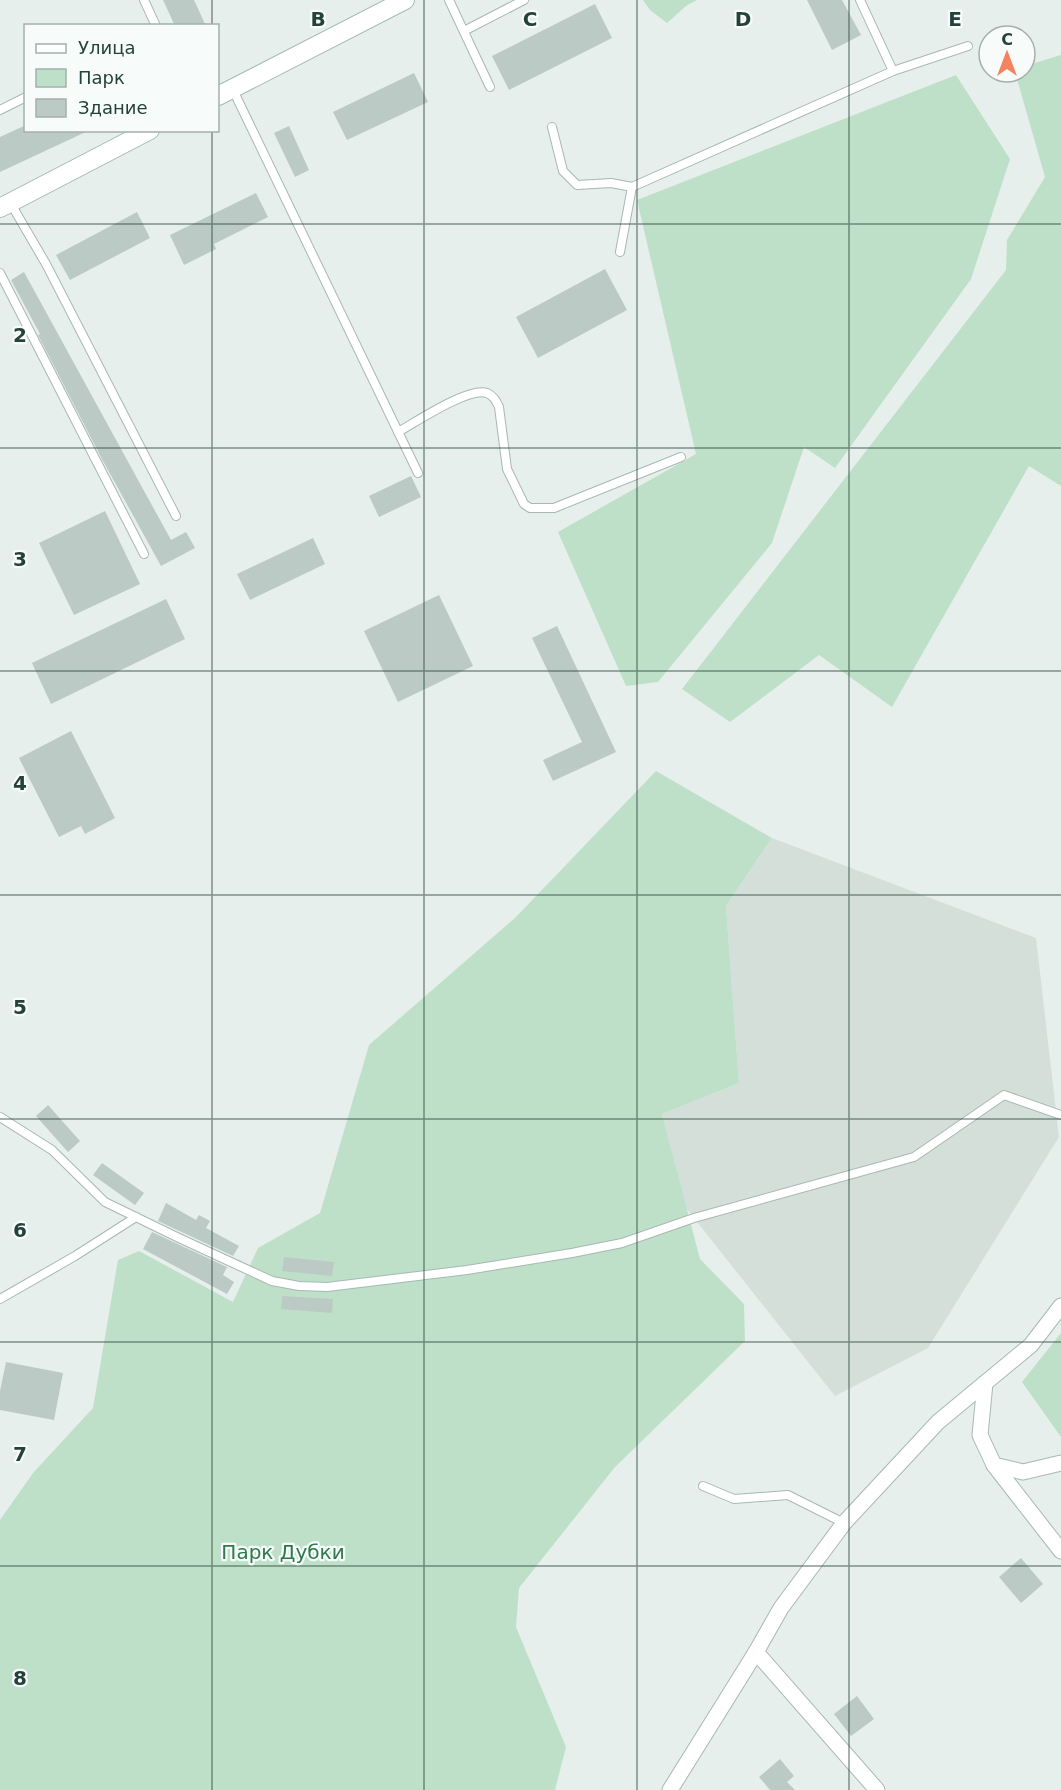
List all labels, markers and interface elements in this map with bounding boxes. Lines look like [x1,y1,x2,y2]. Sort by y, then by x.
text: B [310,7,326,31]
text: C [523,7,537,31]
text: D [735,7,751,31]
text: E [948,7,962,31]
legend [24,24,219,132]
north arrow [977,24,1037,84]
text: С [1001,30,1013,49]
text: Улица [78,37,135,58]
text: Парк [78,67,125,88]
text: Здание [78,97,148,118]
text: 2 [13,323,27,347]
text: 3 [13,547,27,571]
text: 4 [13,771,27,795]
text: 5 [13,995,27,1019]
text: 6 [13,1218,27,1242]
text: 7 [13,1442,27,1466]
park label: Парк Дубки [221,1540,345,1564]
text: 8 [13,1666,27,1690]

